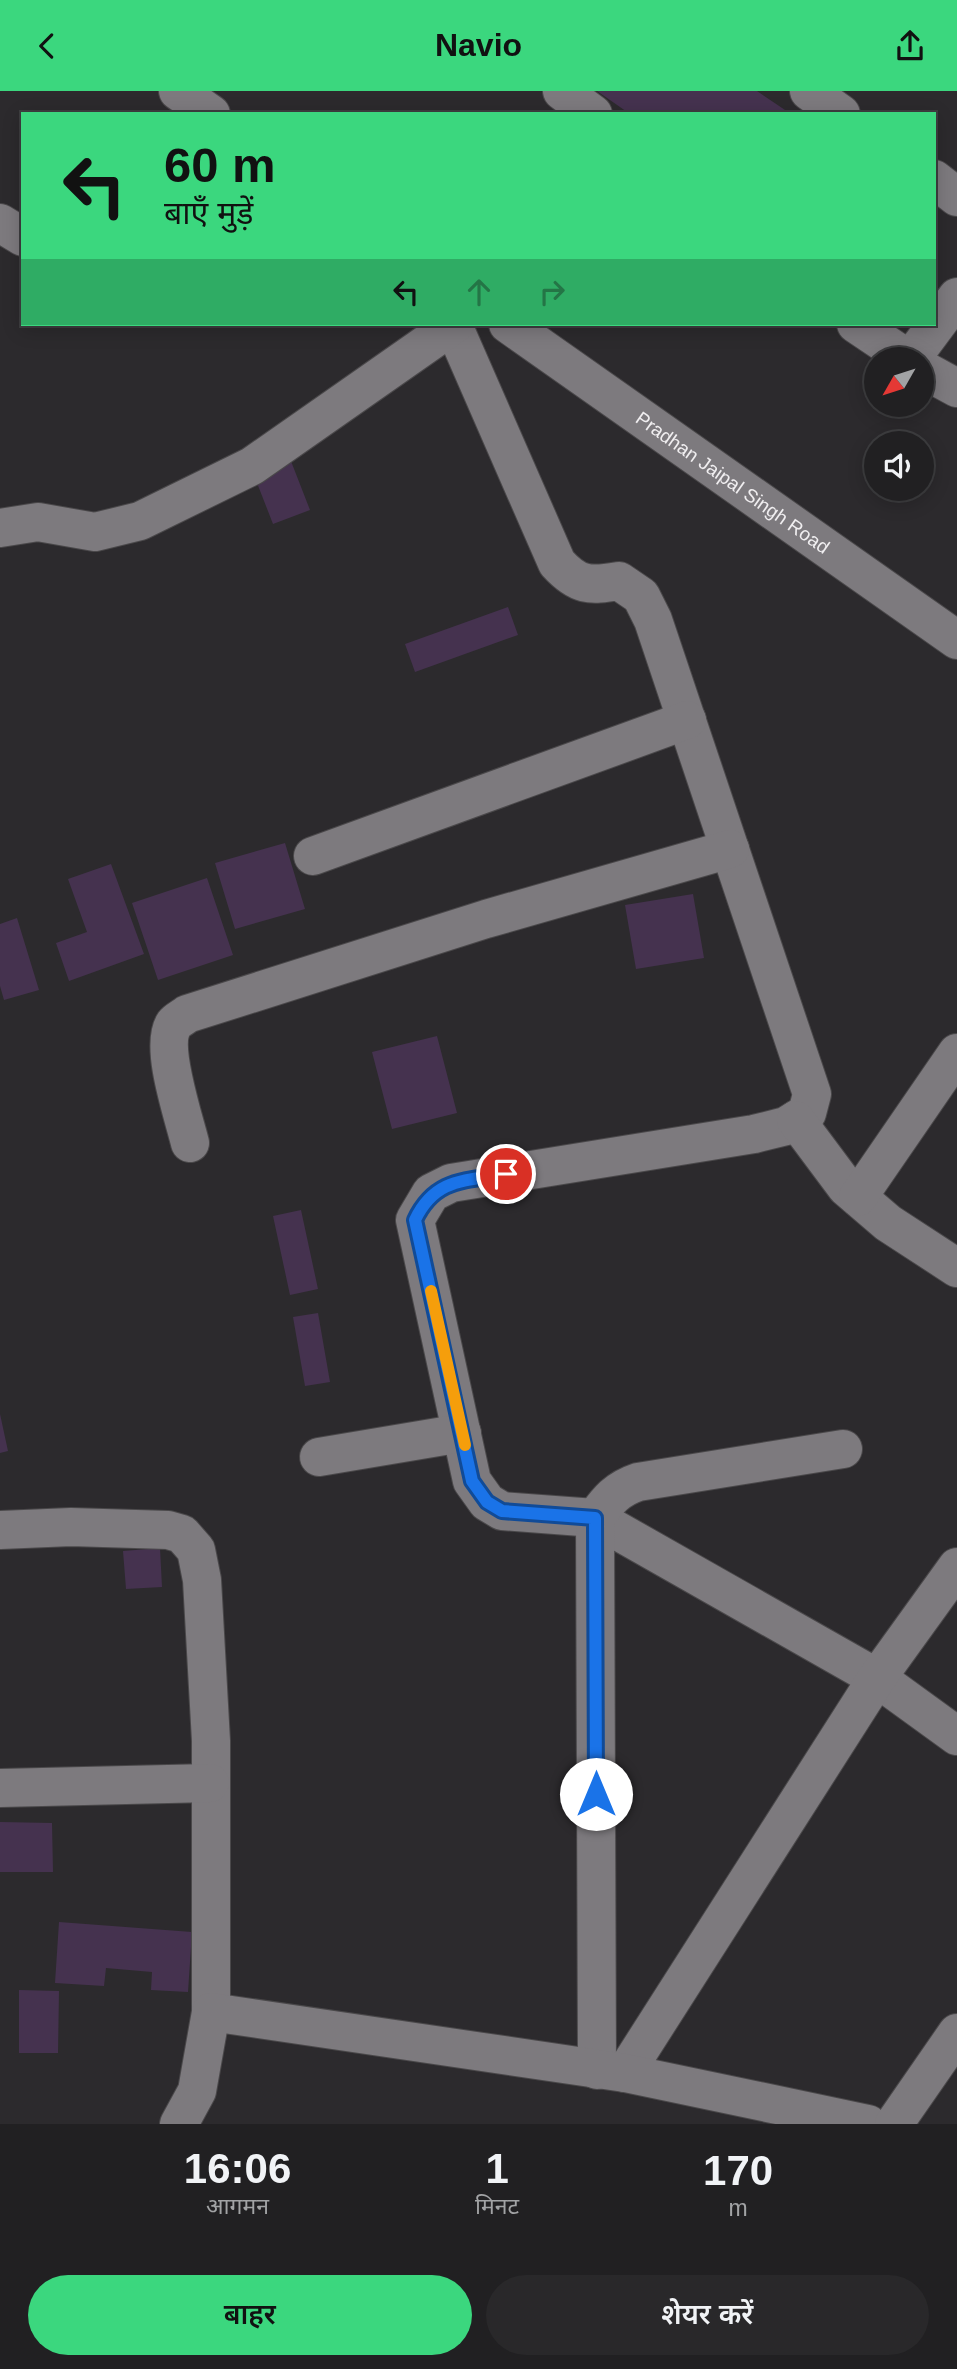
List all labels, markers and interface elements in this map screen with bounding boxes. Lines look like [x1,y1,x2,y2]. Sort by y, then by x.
icon: back [28,27,66,65]
text: Navio [435,27,522,63]
icon: share [891,27,929,65]
text: 60 m [164,138,276,192]
icon: left [49,140,140,231]
text: बाएँ मुड़ें [164,195,253,231]
icon: left [387,273,425,311]
icon: ahead [460,273,498,311]
icon: right [533,273,571,311]
north arrow [864,347,934,417]
map controls [864,347,934,501]
street label: Pradhan Jaipal Singh Road [632,407,834,558]
button: sound [864,431,934,501]
pin [476,1144,536,1204]
icon: arrive [487,1155,525,1193]
position arrow [559,1757,633,1831]
text: 16:06 [184,2145,291,2192]
text: 1 [485,2145,509,2192]
text: 170 [703,2147,773,2194]
text: आगमन [206,2193,269,2219]
text: मिनट [475,2193,519,2219]
text: m [728,2195,748,2221]
button: बाहर [28,2275,472,2355]
button: शेयर करें [486,2275,929,2355]

